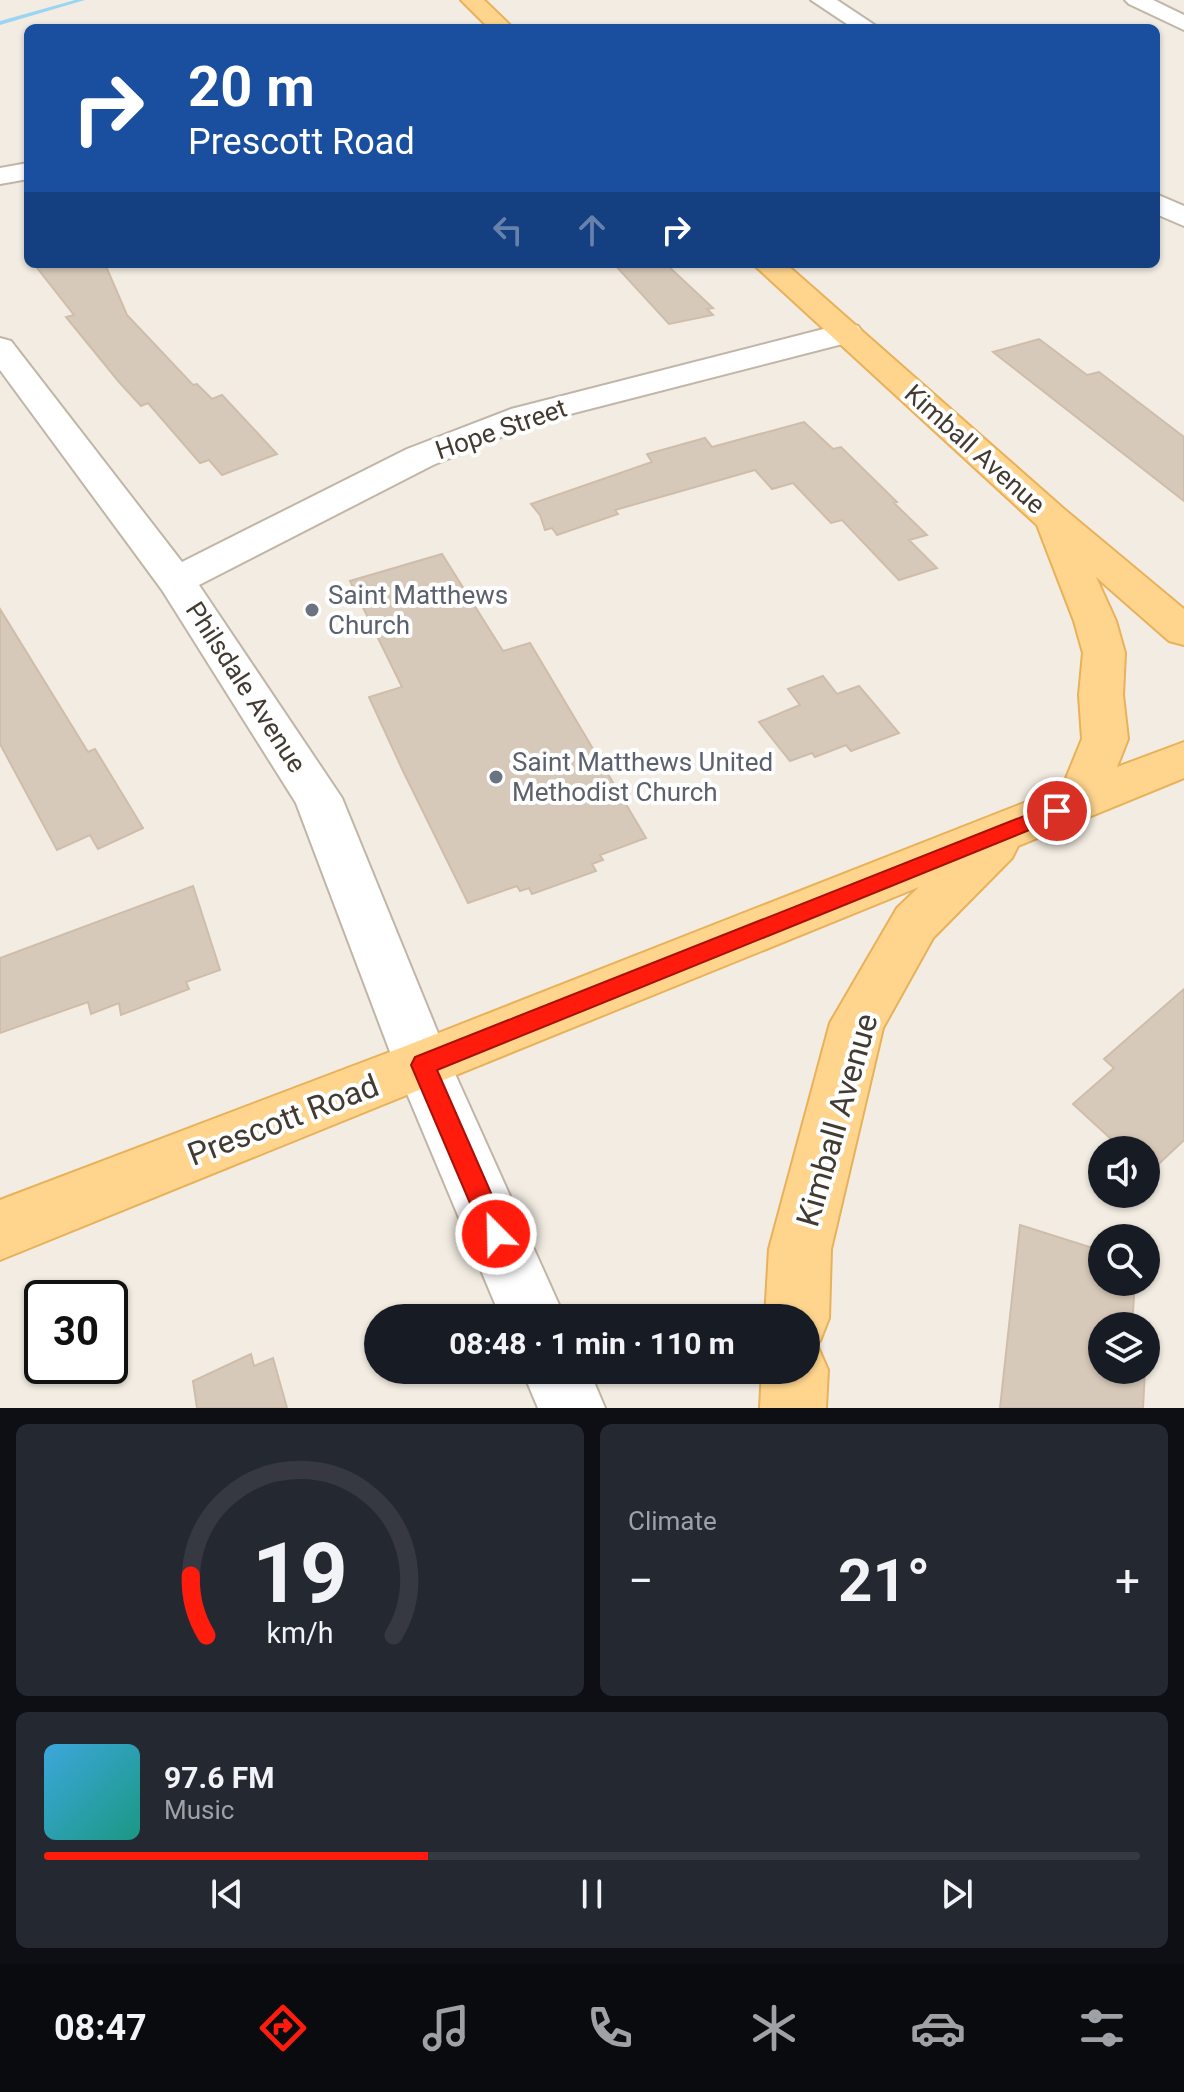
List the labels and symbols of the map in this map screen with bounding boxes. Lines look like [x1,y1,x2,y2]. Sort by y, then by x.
street label: Kimball Avenue [899,378,1051,520]
street label: Hope Street [431,393,571,465]
place label: Saint Matthews Church [328,580,508,640]
street label: Philsdale Avenue [180,596,312,778]
marker: Saint Matthews Church [303,601,321,619]
place label: Saint Matthews United Methodist Church [512,747,773,807]
marker: Saint Matthews United Methodist Church [487,768,505,786]
pin [1023,777,1091,845]
street label: Kimball Avenue [788,1009,886,1231]
street label: Prescott Road [182,1066,384,1174]
position arrow [454,1192,538,1276]
speed limit sign: 30 [24,1280,128,1384]

